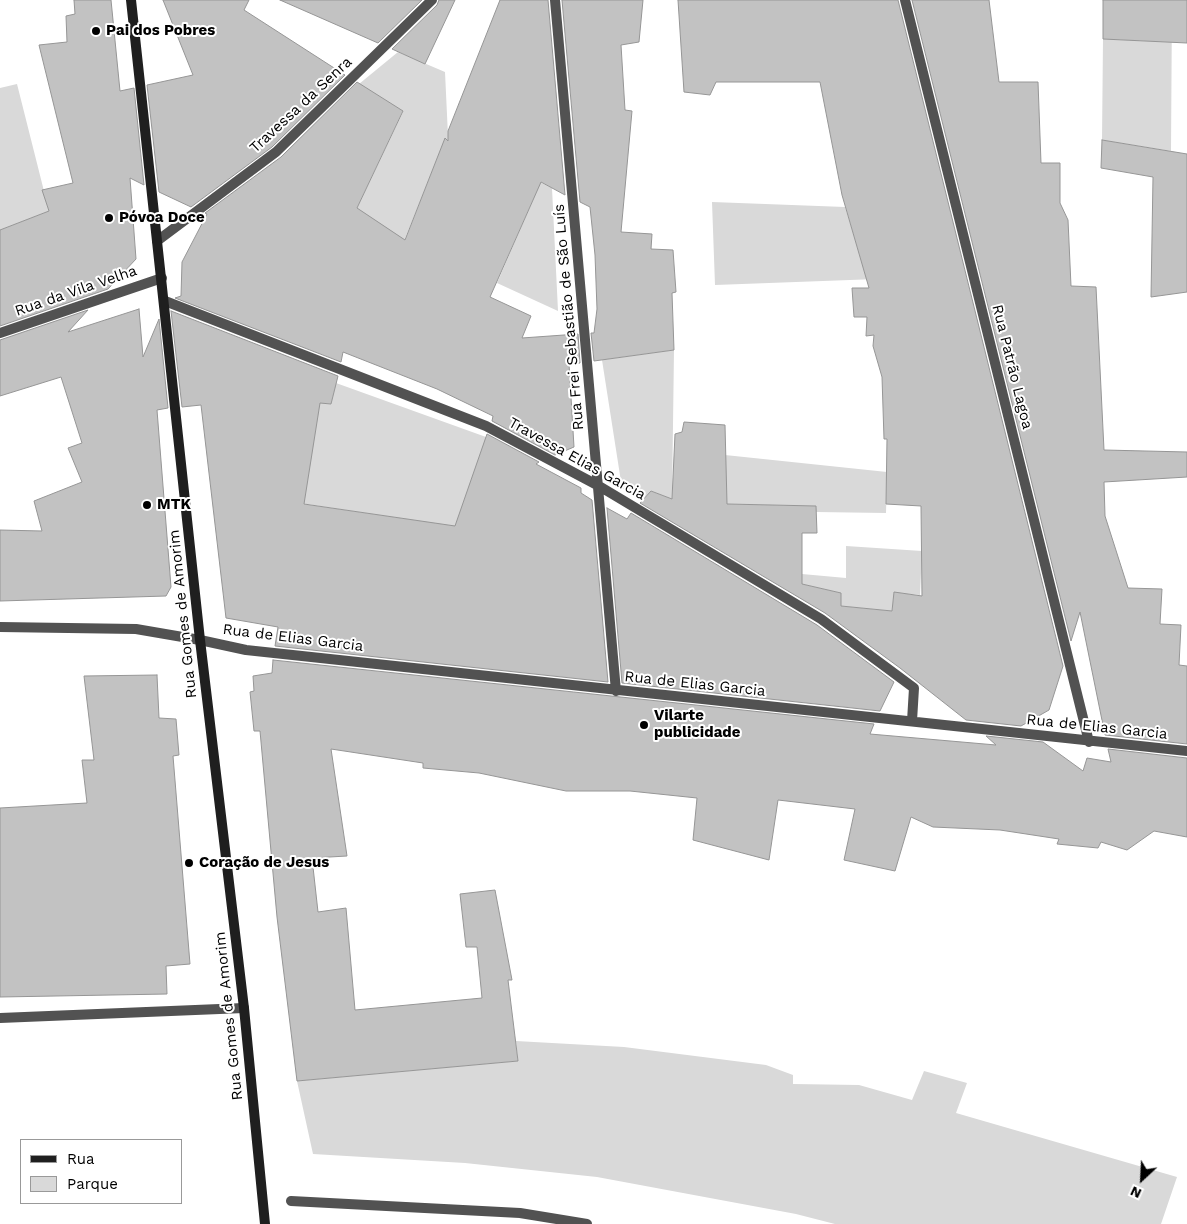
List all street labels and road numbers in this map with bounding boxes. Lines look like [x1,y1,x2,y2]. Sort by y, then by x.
street label: Travessa da Senra [246,53,356,157]
street label: Rua Frei Sebastião de São Luís [550,203,588,431]
street label: Rua da Vila Velha [13,262,139,320]
street label: Rua Patrão Lagoa [988,303,1036,431]
street label: Travessa Elias Garcia [505,414,649,504]
street label: Rua Gomes de Amorim [165,529,201,699]
street label: Rua de Elias Garcia [222,620,364,656]
street label: Rua de Elias Garcia [624,668,766,700]
street label: Rua de Elias Garcia [1026,711,1168,743]
street label: Rua Gomes de Amorim [211,931,247,1101]

